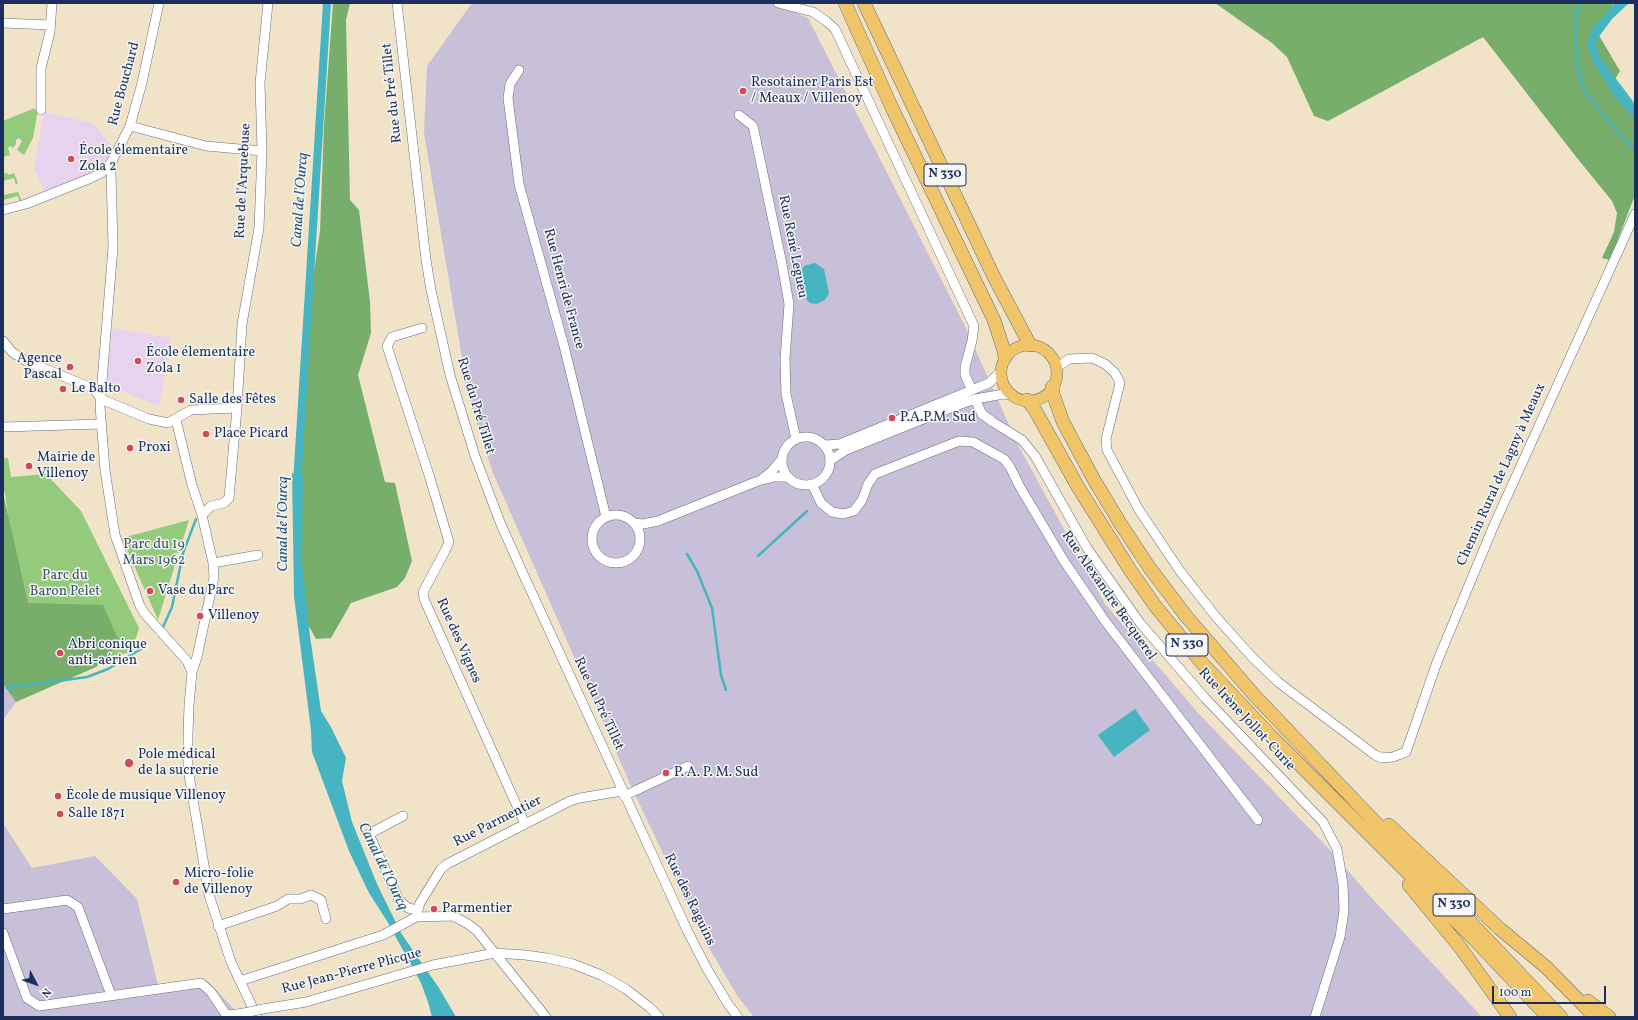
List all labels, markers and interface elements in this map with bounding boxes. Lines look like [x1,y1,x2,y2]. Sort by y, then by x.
street label: Rue Bouchard [106,40,144,128]
street label: Rue du Pré Tillet [379,42,407,144]
place label: Resotainer Paris Est / Meaux / Villenoy [751,75,873,108]
marker: Resotainer Paris Est / Meaux / Villenoy [738,86,748,96]
street label: Rue de l'Arquebuse [233,123,255,239]
place label: École élementaire Zola 2 [79,143,188,176]
water label: Canal de l'Ourcq [289,152,313,248]
marker: École élementaire Zola 2 [66,154,76,164]
road number: N 330 [924,164,966,186]
street label: Rue René Legueu [774,194,810,300]
street label: Rue Henri de France [539,227,587,351]
place label: École élementaire Zola 1 [146,345,255,378]
place label: Agence Pascal [17,351,62,384]
street label: Rue du Pré Tillet [452,355,498,457]
marker: École élementaire Zola 1 [133,356,143,366]
marker: Agence Pascal [65,362,75,372]
place label: Le Balto [71,381,120,397]
street label: Chemin Rural de Lagny à Meaux [1454,381,1550,569]
marker: Le Balto [58,384,68,394]
place label: Salle des Fêtes [189,392,276,408]
marker: Salle des Fêtes [176,395,186,405]
place label: P.A.P.M. Sud [900,410,976,426]
marker: P.A.P.M. Sud [887,413,897,423]
place label: Place Picard [214,426,288,442]
marker: Place Picard [201,429,211,439]
place label: Proxi [138,440,171,456]
marker: Proxi [125,443,135,453]
place label: Mairie de Villenoy [37,450,95,482]
marker: Mairie de Villenoy [24,461,34,471]
water label: Canal de l'Ourcq [275,476,293,572]
street label: Rue Alexandre Becquerel [1057,528,1159,664]
park label: Parc du 19 Mars 1962 [123,537,185,570]
park label: Parc du Baron Pelet [30,568,100,600]
place label: Vase du Parc [158,583,235,599]
marker: Vase du Parc [145,586,155,596]
street label: Rue des Vignes [432,596,484,686]
place label: Villenoy [208,608,259,624]
marker: Villenoy [195,611,205,621]
road number: N 330 [1166,634,1208,656]
place label: Abri conique anti-aérien [68,637,147,670]
marker: Abri conique anti-aérien [55,648,65,658]
street label: Rue du Pré Tillet [569,655,627,753]
street label: Rue Irène Jollot-Curie [1194,665,1298,775]
place label: Pole médical de la sucrerie [138,747,219,780]
marker: Pole médical de la sucrerie [123,757,135,769]
place label: P. A. P. M. Sud [674,765,758,781]
marker: P. A. P. M. Sud [661,768,671,778]
place label: École de musique Villenoy [66,788,226,804]
marker: École de musique Villenoy [53,791,63,801]
street label: Rue Parmentier [451,793,545,851]
place label: Salle 1871 [68,806,125,822]
marker: Salle 1871 [55,809,65,819]
water label: Canal de l'Ourcq [353,820,411,914]
street label: Rue des Raguins [659,851,719,949]
place label: Micro-folie de Villenoy [184,866,254,898]
marker: Micro-folie de Villenoy [171,877,181,887]
road number: N 330 [1433,894,1475,916]
place label: Parmentier [442,901,512,917]
marker: Parmentier [429,904,439,914]
street label: Rue Jean-Pierre Plicque [280,945,424,999]
north arrow [16,964,56,1004]
scale bar [1494,978,1608,1004]
text: N [37,984,54,1000]
text: 100 m [1499,985,1531,1001]

